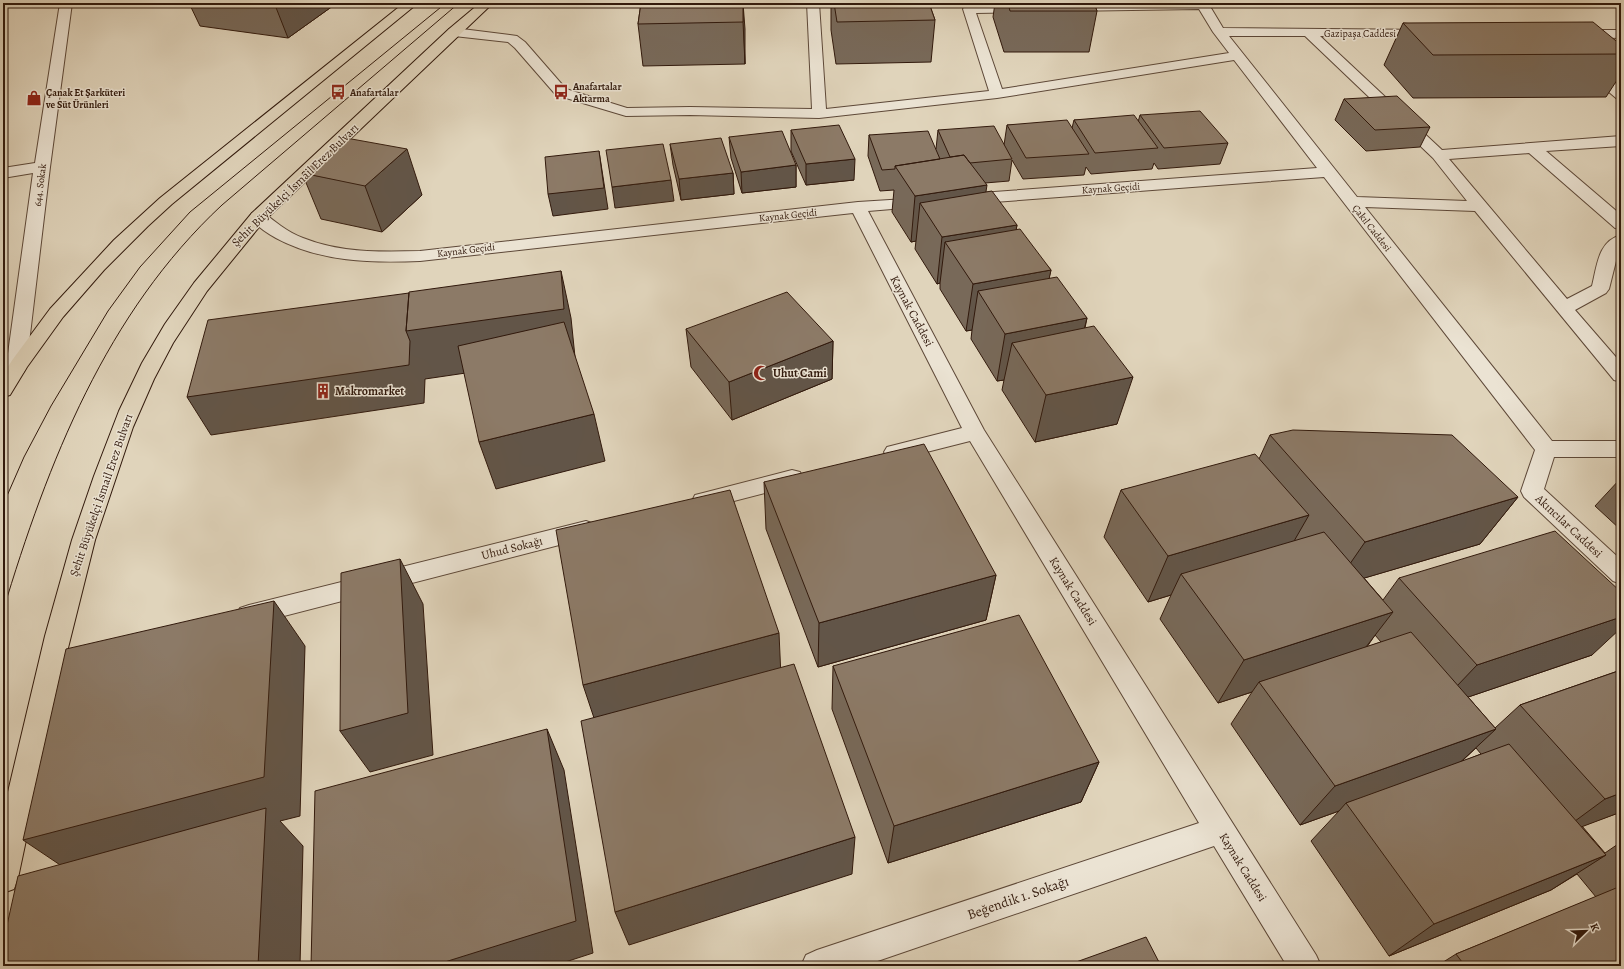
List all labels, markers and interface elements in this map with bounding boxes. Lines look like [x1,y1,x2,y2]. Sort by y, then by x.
street label: Gazipaşa Caddesi [1324,27,1396,41]
place label: Anafartalar Aktarma [572,80,622,105]
bus stop icon: Anafartalar [329,83,347,101]
bus stop icon: Anafartalar Aktarma [552,83,570,101]
place label: Çanak Et Şarküteri ve Süt Ürünleri [45,86,125,111]
place label: Anafartalar [349,86,399,99]
shop icon: Çanak Et Şarküteri ve Süt Ürünleri [25,89,43,107]
street label: Şehit Büyükelçi İsmail Erez Bulvarı [228,120,362,250]
street label: 644. Sokak [31,163,49,207]
street label: Kaynak Geçidi [1081,179,1141,197]
street label: Çakıl Caddesi [1350,202,1395,254]
street label: Kaynak Geçidi [758,205,818,225]
street label: Kaynak Geçidi [436,240,496,260]
street label: Kaynak Caddesi [887,273,937,349]
mosque icon: Uhut Cami [752,364,770,382]
place label: Uhut Cami [773,365,827,381]
building icon: Makromarket [314,382,332,400]
place label: Makromarket [335,383,404,399]
street label: Şehit Büyükelçi İsmail Erez Bulvarı [66,412,136,578]
street label: Akıncılar Caddesi [1531,490,1606,561]
street label: Uhud Sokağı [480,533,544,563]
street label: Kaynak Caddesi [1045,554,1101,628]
street label: Kaynak Caddesi [1215,830,1271,904]
street label: Beğendik 1. Sokağı [965,872,1071,924]
north arrow [1566,911,1606,951]
text: K [1586,921,1603,934]

